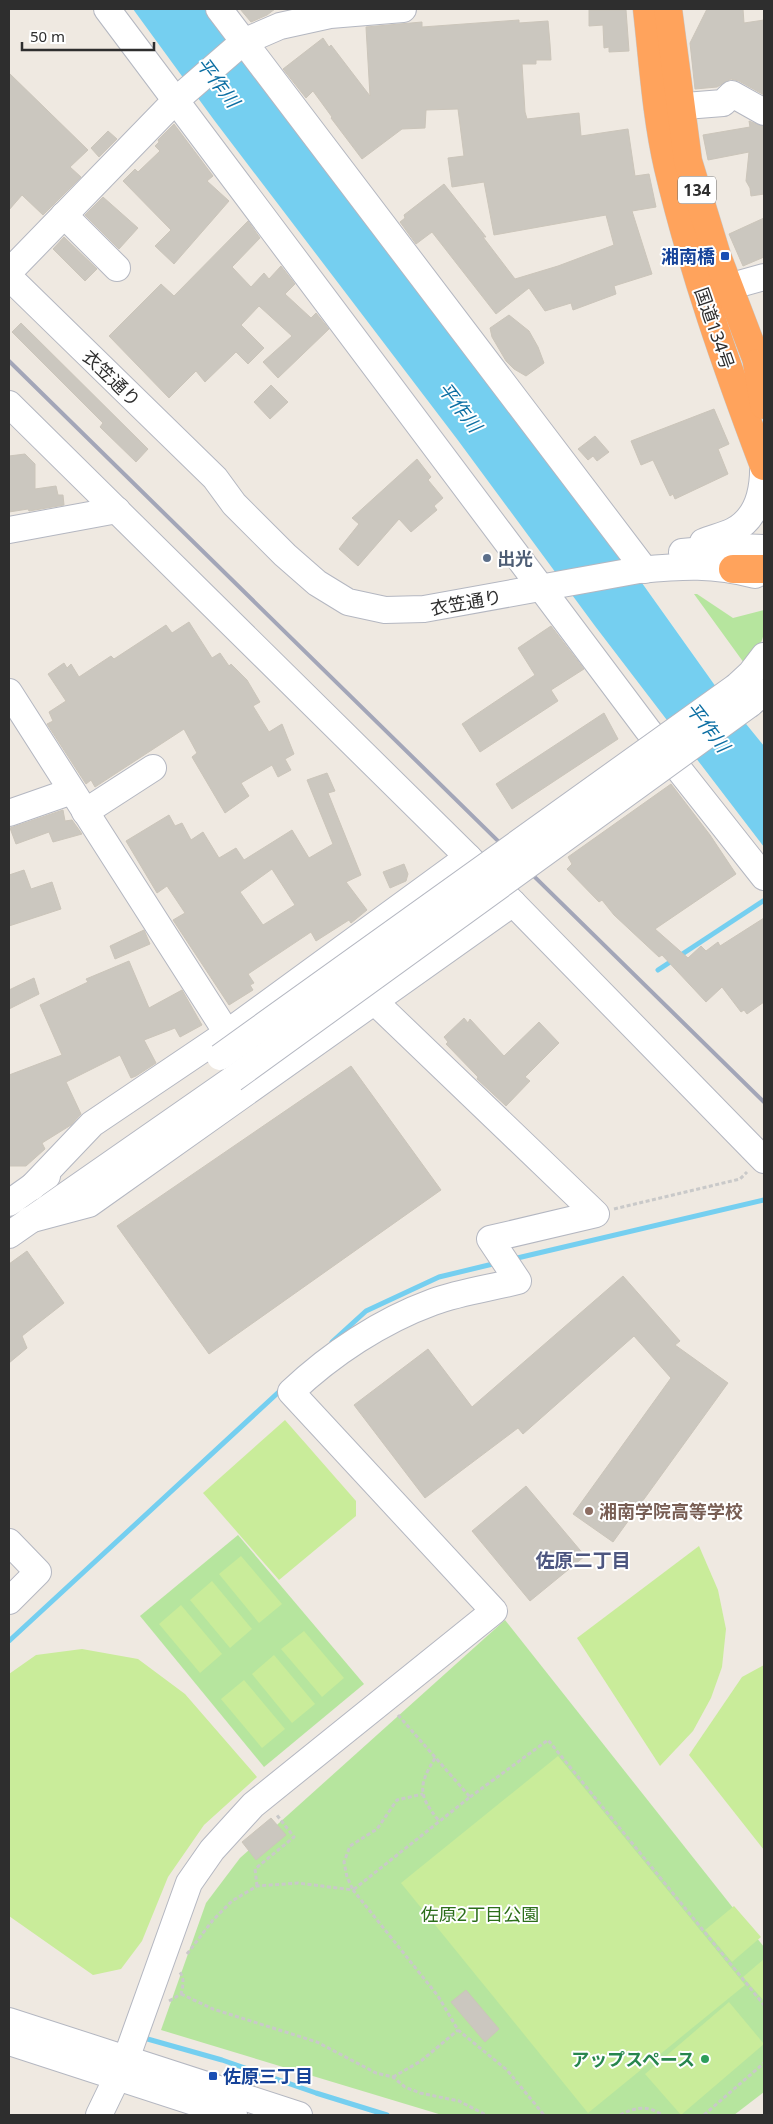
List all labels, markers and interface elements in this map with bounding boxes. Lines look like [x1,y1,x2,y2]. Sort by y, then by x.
scale bar [22,20,155,52]
text: 50 m [30,26,65,46]
water label: 平作川 [190,51,247,114]
road number: 134 [678,176,716,204]
place label: 湘南橋 [661,244,715,268]
marker: 湘南橋 [719,250,731,262]
street label: 国道134号 [690,284,740,372]
street label: 衣笠通り [78,344,146,412]
water label: 平作川 [432,377,489,439]
place label: 出光 [497,546,533,570]
marker: 出光 [481,552,493,564]
street label: 衣笠通り [428,584,504,620]
water label: 平作川 [680,697,737,759]
place label: 湘南学院高等学校 [599,1499,743,1523]
marker: 湘南学院高等学校 [583,1505,595,1517]
district label: 佐原二丁目 [535,1547,631,1573]
park label: 佐原2丁目公園 [421,1902,539,1926]
place label: アップスペース [571,2047,695,2071]
marker: アップスペース [699,2053,711,2065]
place label: 佐原三丁目 [223,2064,313,2088]
marker: 佐原三丁目 [207,2070,219,2082]

